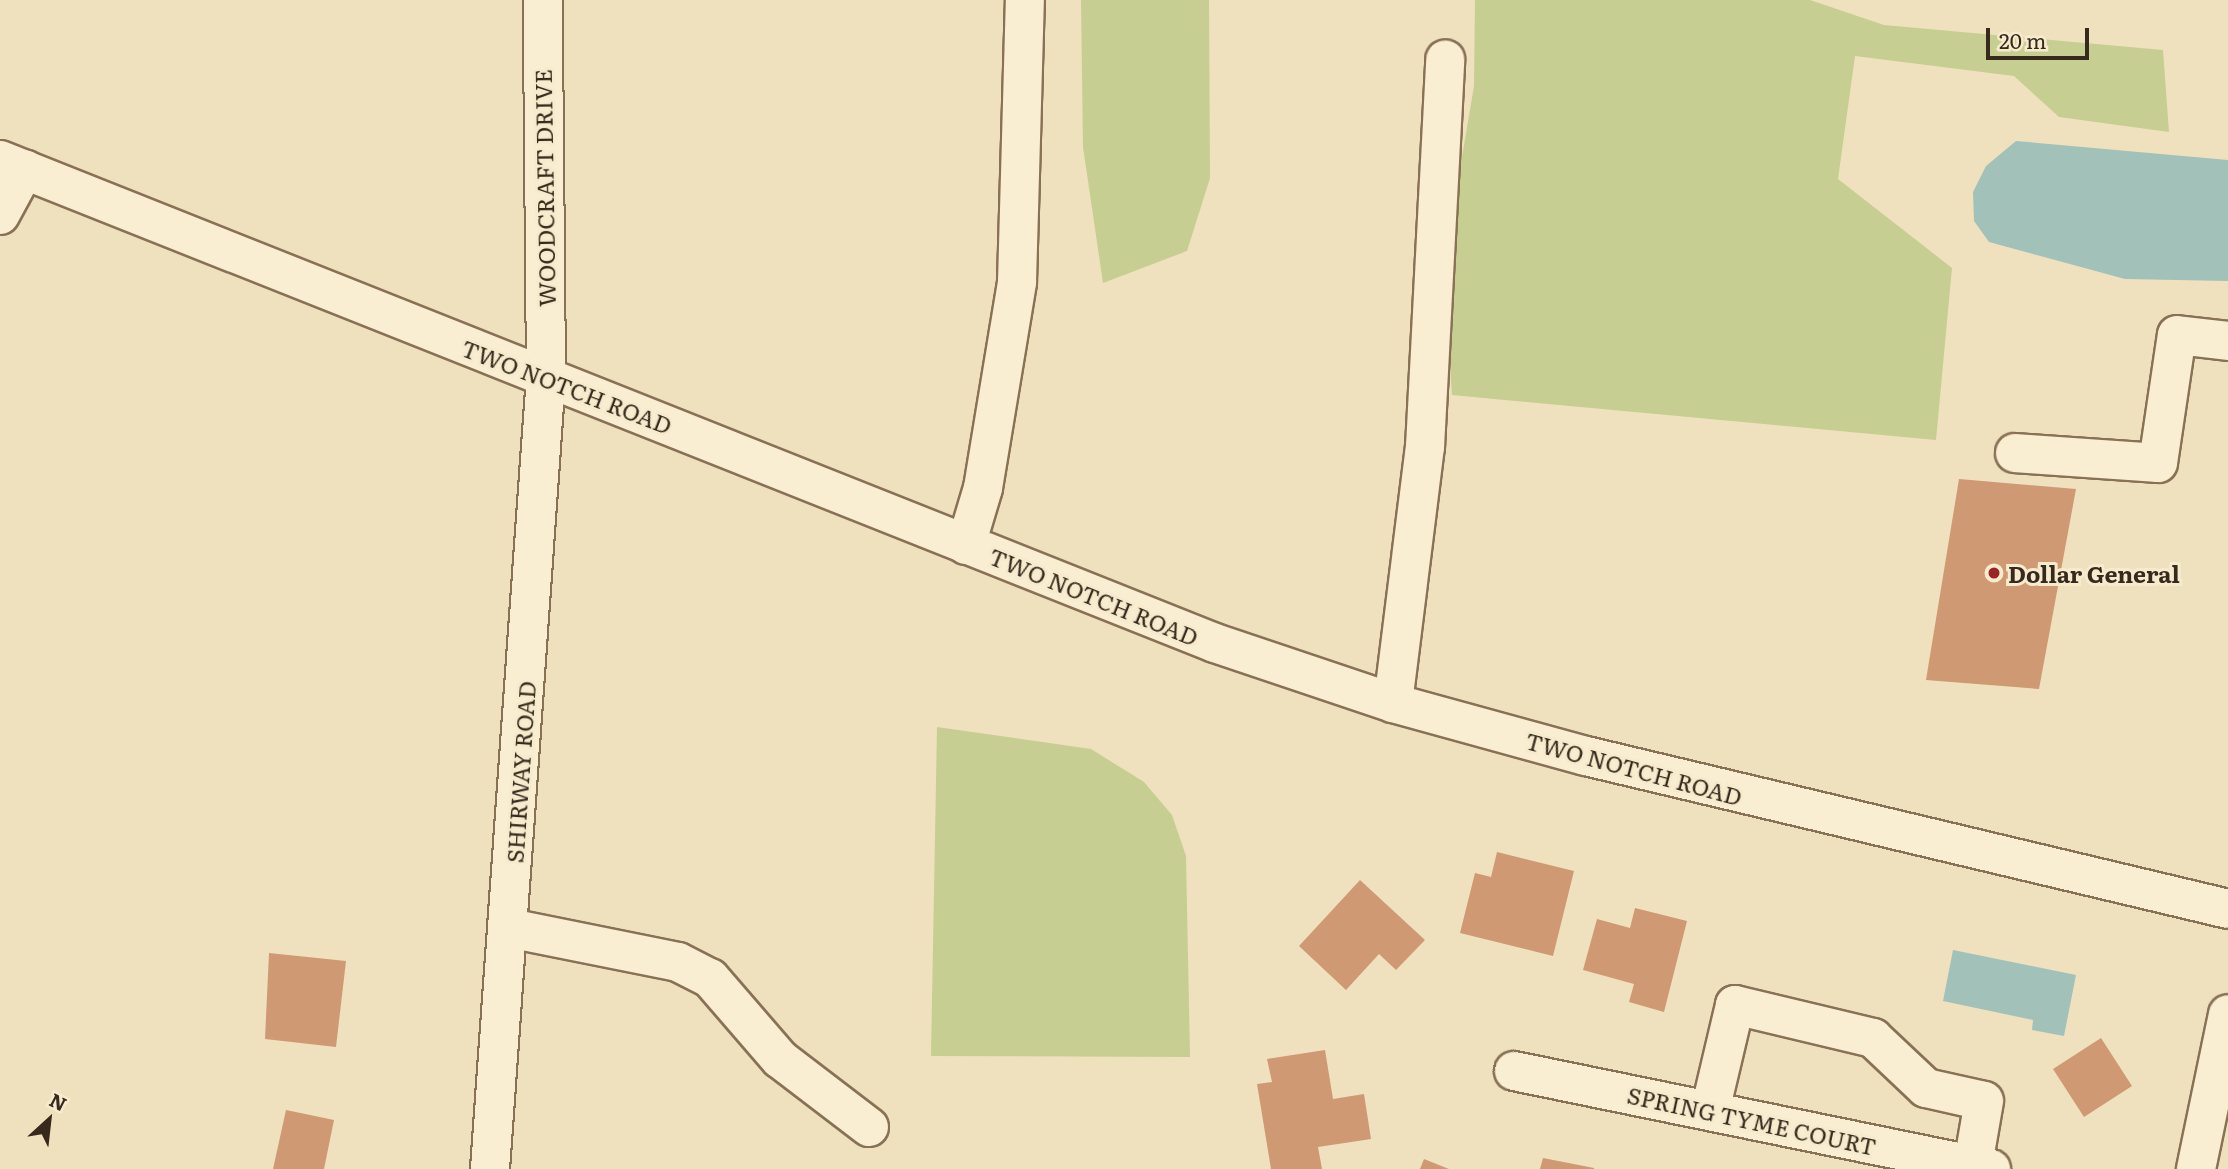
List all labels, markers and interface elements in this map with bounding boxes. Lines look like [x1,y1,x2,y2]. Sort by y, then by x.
scale bar [1990,14,2093,58]
text: 20 m [1999,24,2046,55]
street label: WOODCRAFT DRIVE [528,69,560,307]
street label: TWO NOTCH ROAD [458,333,676,439]
street label: TWO NOTCH ROAD [985,541,1203,651]
place label: Dollar General [2008,559,2180,587]
marker: Dollar General [1986,565,2002,581]
street label: SHIRWAY ROAD [500,680,540,864]
street label: TWO NOTCH ROAD [1523,726,1745,810]
street label: SPRING TYME COURT [1625,1080,1879,1160]
north arrow [14,1085,84,1155]
text: N [45,1085,72,1117]

